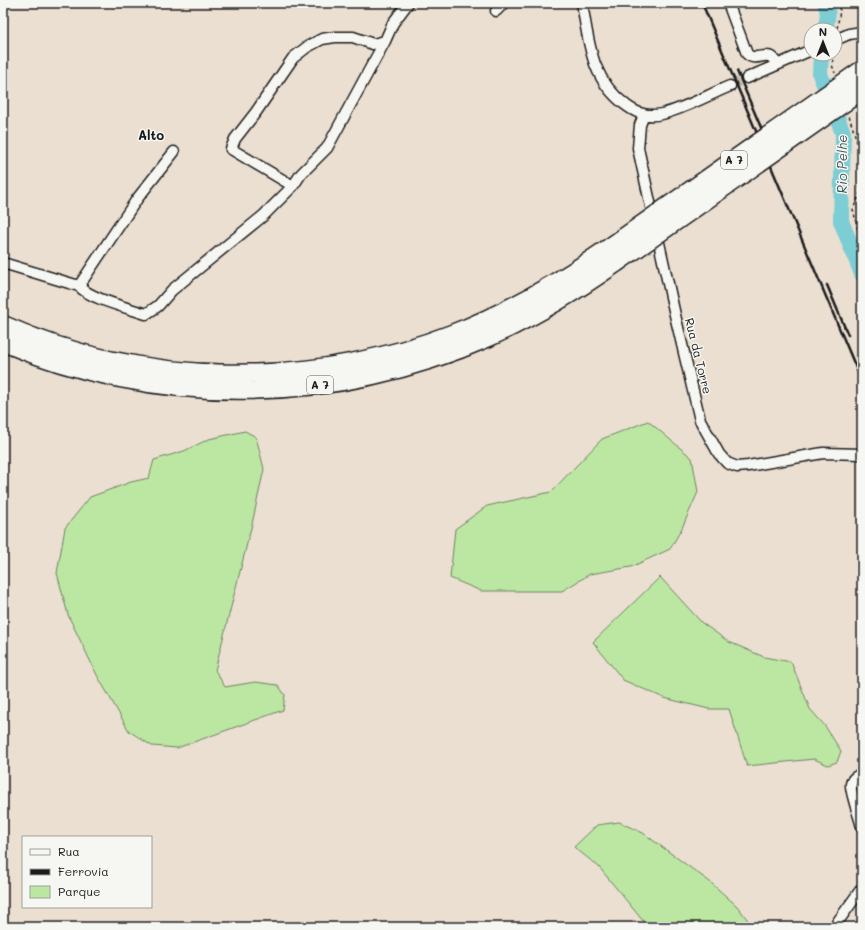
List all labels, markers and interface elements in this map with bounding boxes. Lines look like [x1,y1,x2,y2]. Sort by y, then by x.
north arrow [803,22,843,62]
text: N [819,24,827,39]
district label: Alto [138,126,164,143]
water label: Rio Pelhe [833,135,850,193]
road number: A 7 [721,151,747,169]
street label: Rua da Torre [682,316,716,395]
road number: A 7 [307,376,333,394]
legend [22,836,152,908]
text: Rua [58,843,80,859]
text: Ferrovia [58,863,109,879]
text: Parque [58,883,101,899]

